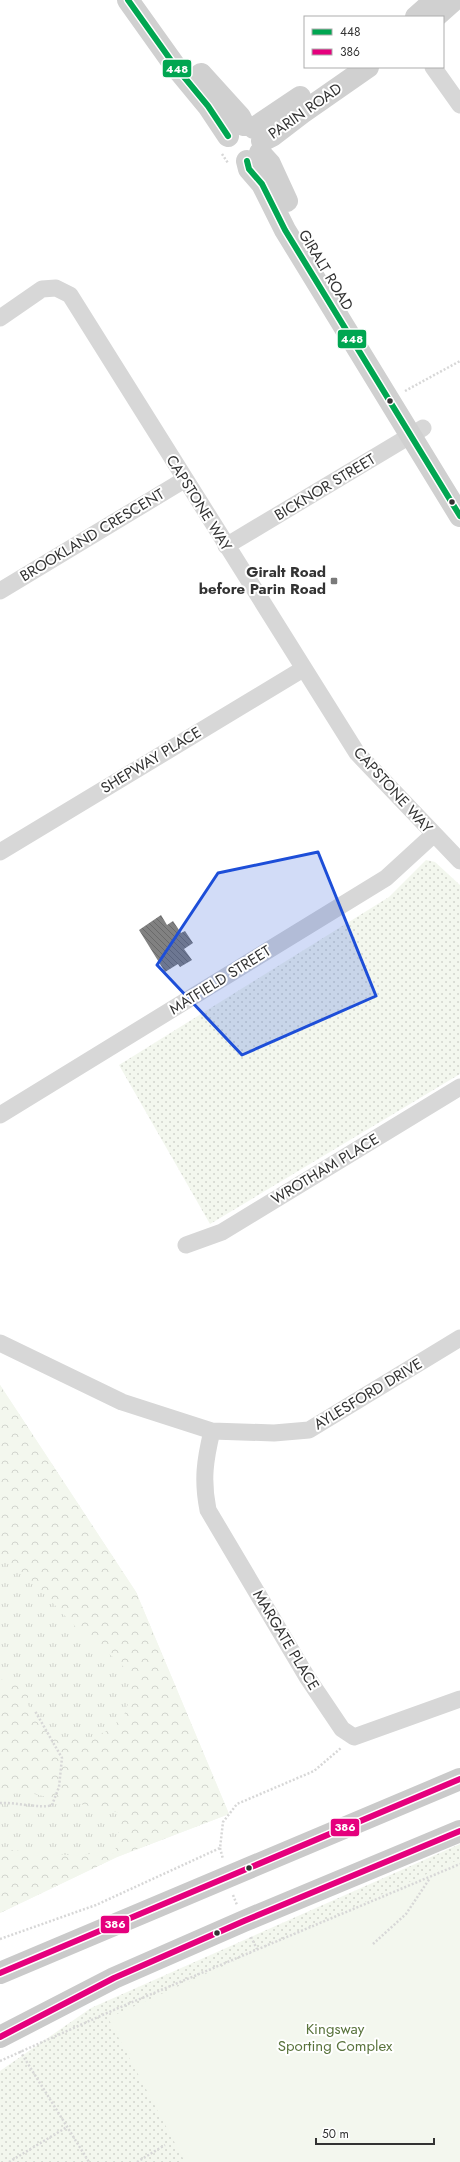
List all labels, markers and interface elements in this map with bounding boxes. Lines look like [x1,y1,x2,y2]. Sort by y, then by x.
legend [304,16,444,68]
text: 448 [340,23,361,41]
text: 386 [340,43,360,61]
line badge: 448 [162,59,192,78]
text: 448 [166,61,188,77]
street label: PARIN ROAD [264,78,346,144]
street label: GIRALT ROAD [293,225,359,315]
line badge: 448 [337,329,367,349]
text: 448 [341,331,363,347]
unlabelled marker [385,396,395,406]
street label: BICKNOR STREET [270,448,380,526]
street label: CAPSTONE WAY [161,451,238,556]
street label: BROOKLAND CRESCENT [16,483,168,587]
unlabelled marker [447,497,457,507]
place label: Giralt Road before Parin Road [199,561,326,600]
marker: Giralt Road before Parin Road [329,576,339,586]
street label: SHEPWAY PLACE [97,721,205,799]
street label: CAPSTONE WAY [348,742,438,838]
street label: MATFIELD STREET [165,940,275,1020]
street label: WROTHAM PLACE [267,1128,383,1210]
street label: AYLESFORD DRIVE [309,1353,427,1435]
street label: MARGATE PLACE [247,1586,325,1694]
line badge: 386 [330,1818,360,1837]
text: 386 [334,1819,356,1835]
unlabelled marker [244,1863,254,1873]
line badge: 386 [100,1915,130,1934]
text: 386 [104,1916,126,1932]
unlabelled marker [212,1928,222,1938]
park label: Kingsway Sporting Complex [278,2018,393,2057]
scale bar [316,2120,434,2146]
text: 50 m [322,2125,349,2143]

